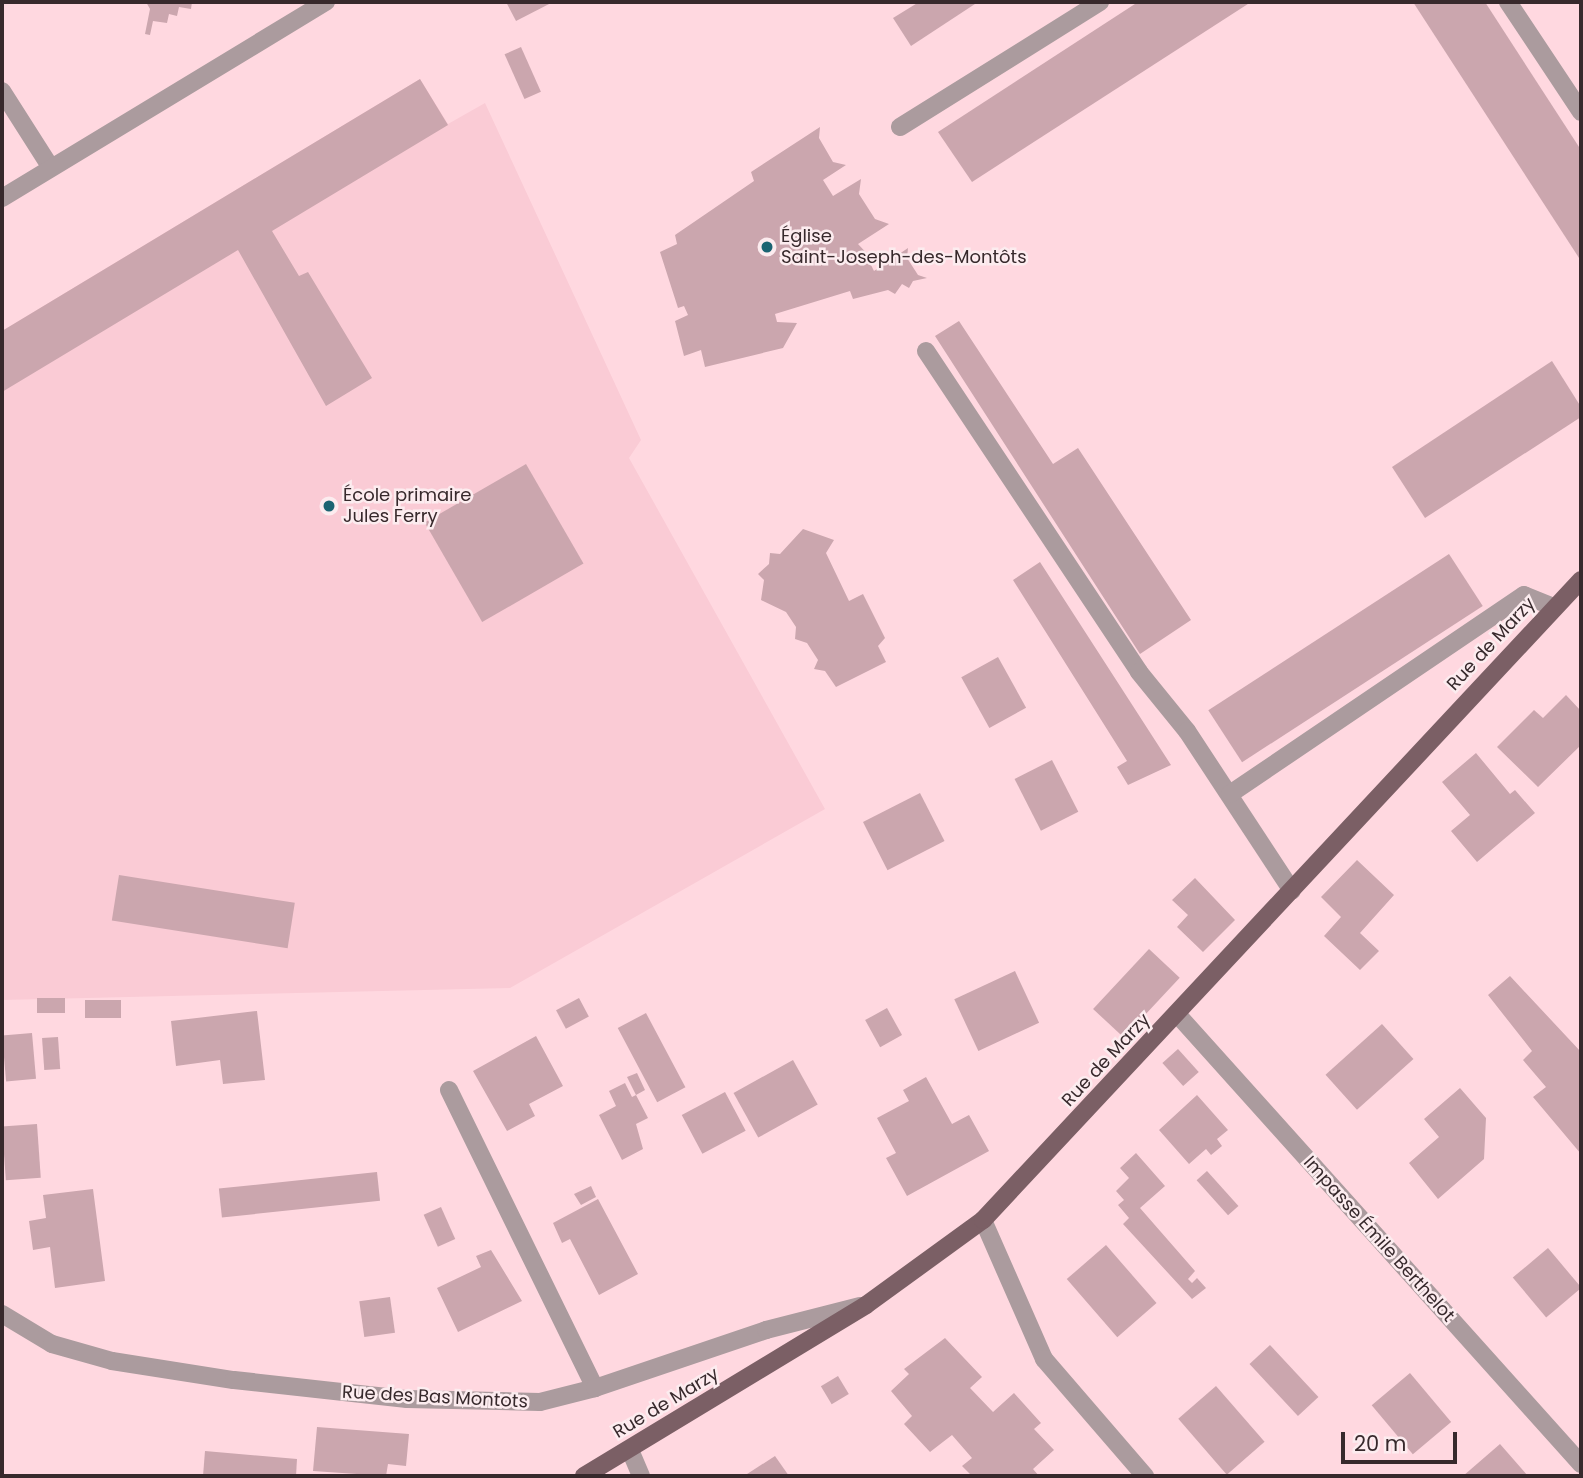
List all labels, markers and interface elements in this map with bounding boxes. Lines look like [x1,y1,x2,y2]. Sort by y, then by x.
place label: Église Saint-Joseph-des-Montôts [781,226,1027,268]
marker: Église Saint-Joseph-des-Montôts [759,239,775,255]
place label: École primaire Jules Ferry [343,485,471,528]
marker: École primaire Jules Ferry [321,498,337,514]
street label: Rue de Marzy [1442,593,1540,695]
street label: Rue de Marzy [1057,1009,1155,1111]
street label: Impasse Émile Berthelot [1299,1152,1459,1326]
street label: Rue de Marzy [609,1363,723,1443]
street label: Rue des Bas Montots [342,1381,528,1413]
scale bar [1345,1418,1460,1462]
text: 20 m [1354,1429,1407,1458]

